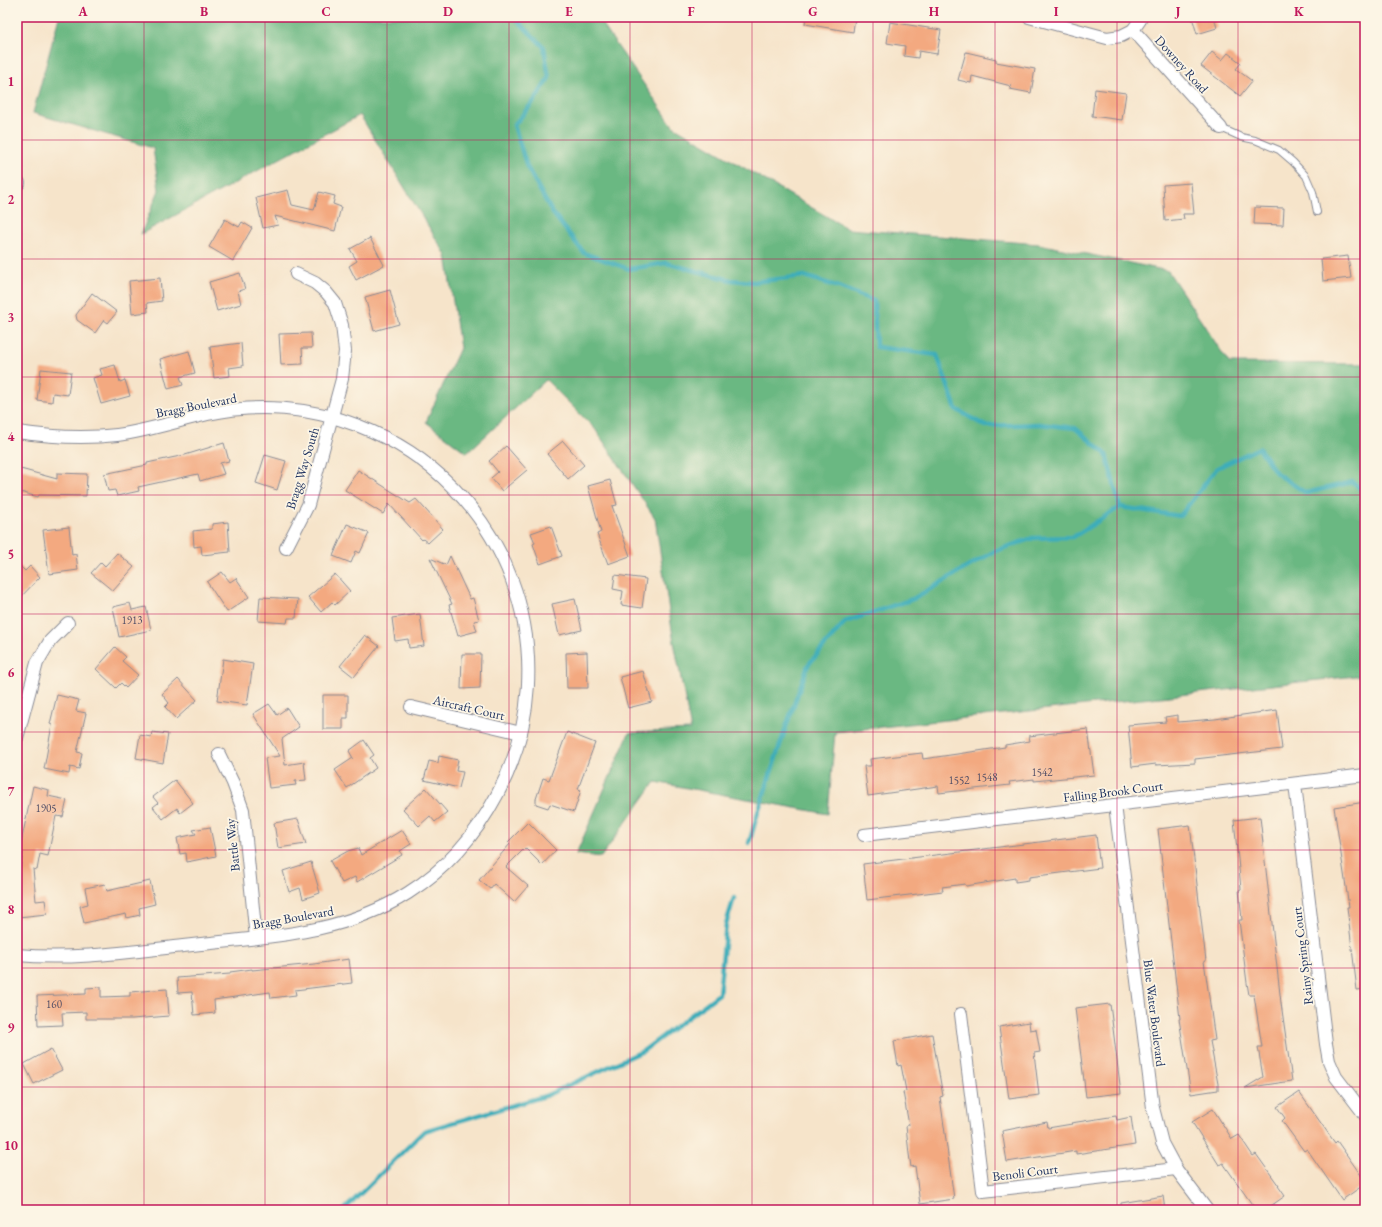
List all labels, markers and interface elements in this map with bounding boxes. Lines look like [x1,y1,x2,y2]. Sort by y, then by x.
text: A [77,3,88,20]
text: B [200,3,208,20]
text: C [321,3,331,20]
text: D [443,3,453,20]
text: E [565,3,573,20]
text: F [687,3,695,20]
text: G [808,3,818,20]
text: H [929,3,940,20]
text: I [1054,3,1059,20]
text: J [1174,3,1181,20]
text: K [1294,3,1305,20]
street label: Downey Road [1151,32,1212,97]
text: 1 [8,73,15,90]
text: 2 [8,191,15,208]
text: 3 [8,309,15,326]
street label: Bragg Boulevard [154,389,238,422]
street label: Bragg Way South [282,425,323,511]
text: 4 [8,428,15,445]
text: 5 [8,546,14,563]
house number: 1913 [121,613,143,627]
text: 6 [8,664,15,681]
street label: Aircraft Court [430,691,506,724]
house number: 1542 [1031,765,1053,779]
house number: 1548 [976,770,998,784]
house number: 1552 [948,773,970,787]
street label: Falling Brook Court [1062,777,1164,806]
text: 7 [8,783,15,800]
house number: 1905 [35,801,57,815]
street label: Battle Way [221,817,244,872]
text: 8 [8,901,15,918]
street label: Bragg Boulevard [251,902,335,933]
street label: Rainy Spring Court [1288,906,1317,1006]
street label: Blue Water Boulevard [1139,958,1170,1068]
house number: 160 [46,997,62,1011]
text: 9 [8,1019,15,1036]
text: 10 [4,1137,18,1154]
street label: Benoli Court [991,1160,1059,1185]

